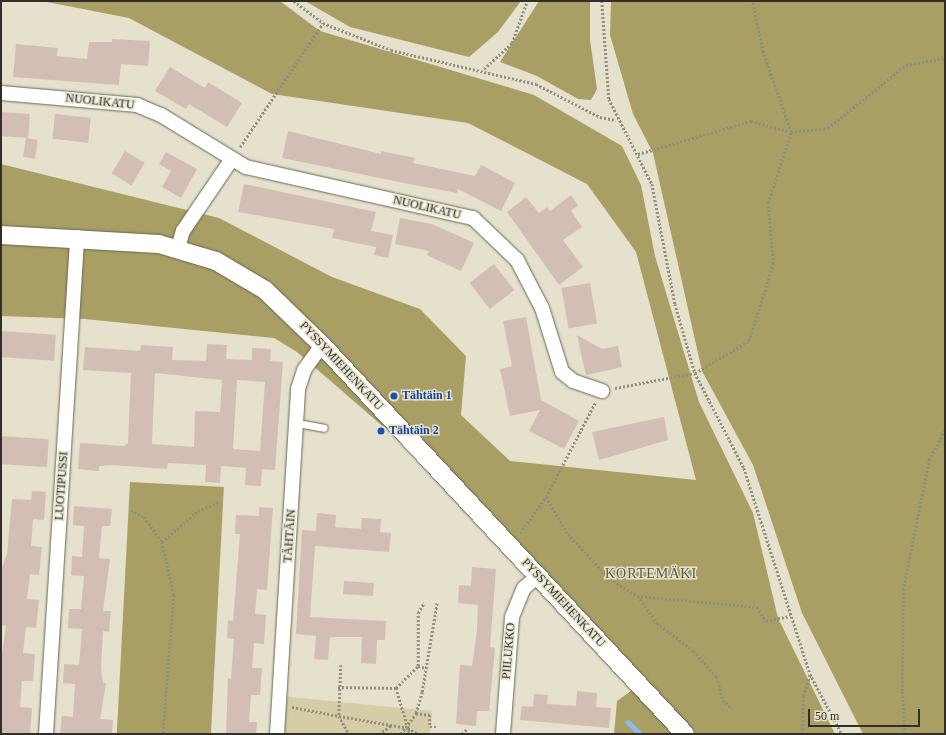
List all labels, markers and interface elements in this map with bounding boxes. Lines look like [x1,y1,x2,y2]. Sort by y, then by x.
street label: NUOLIKATU [65,91,135,113]
street label: NUOLIKATU [392,193,462,223]
street label: PYSSYMIEHENKATU [296,319,386,413]
place label: Tähtäin 1 [402,389,452,403]
marker: Tähtäin 1 [389,391,399,401]
place label: Tähtäin 2 [389,424,439,438]
marker: Tähtäin 2 [376,426,386,436]
street label: LUOTIPUSSI [52,451,72,521]
street label: TÄHTÄIN [281,509,299,563]
street label: PYSSYMIEHENKATU [518,556,608,650]
district label: KORTEMÄKI [605,566,697,582]
street label: PIILUKKO [499,622,519,680]
scale bar [810,701,922,727]
text: 50 m [815,709,839,723]

